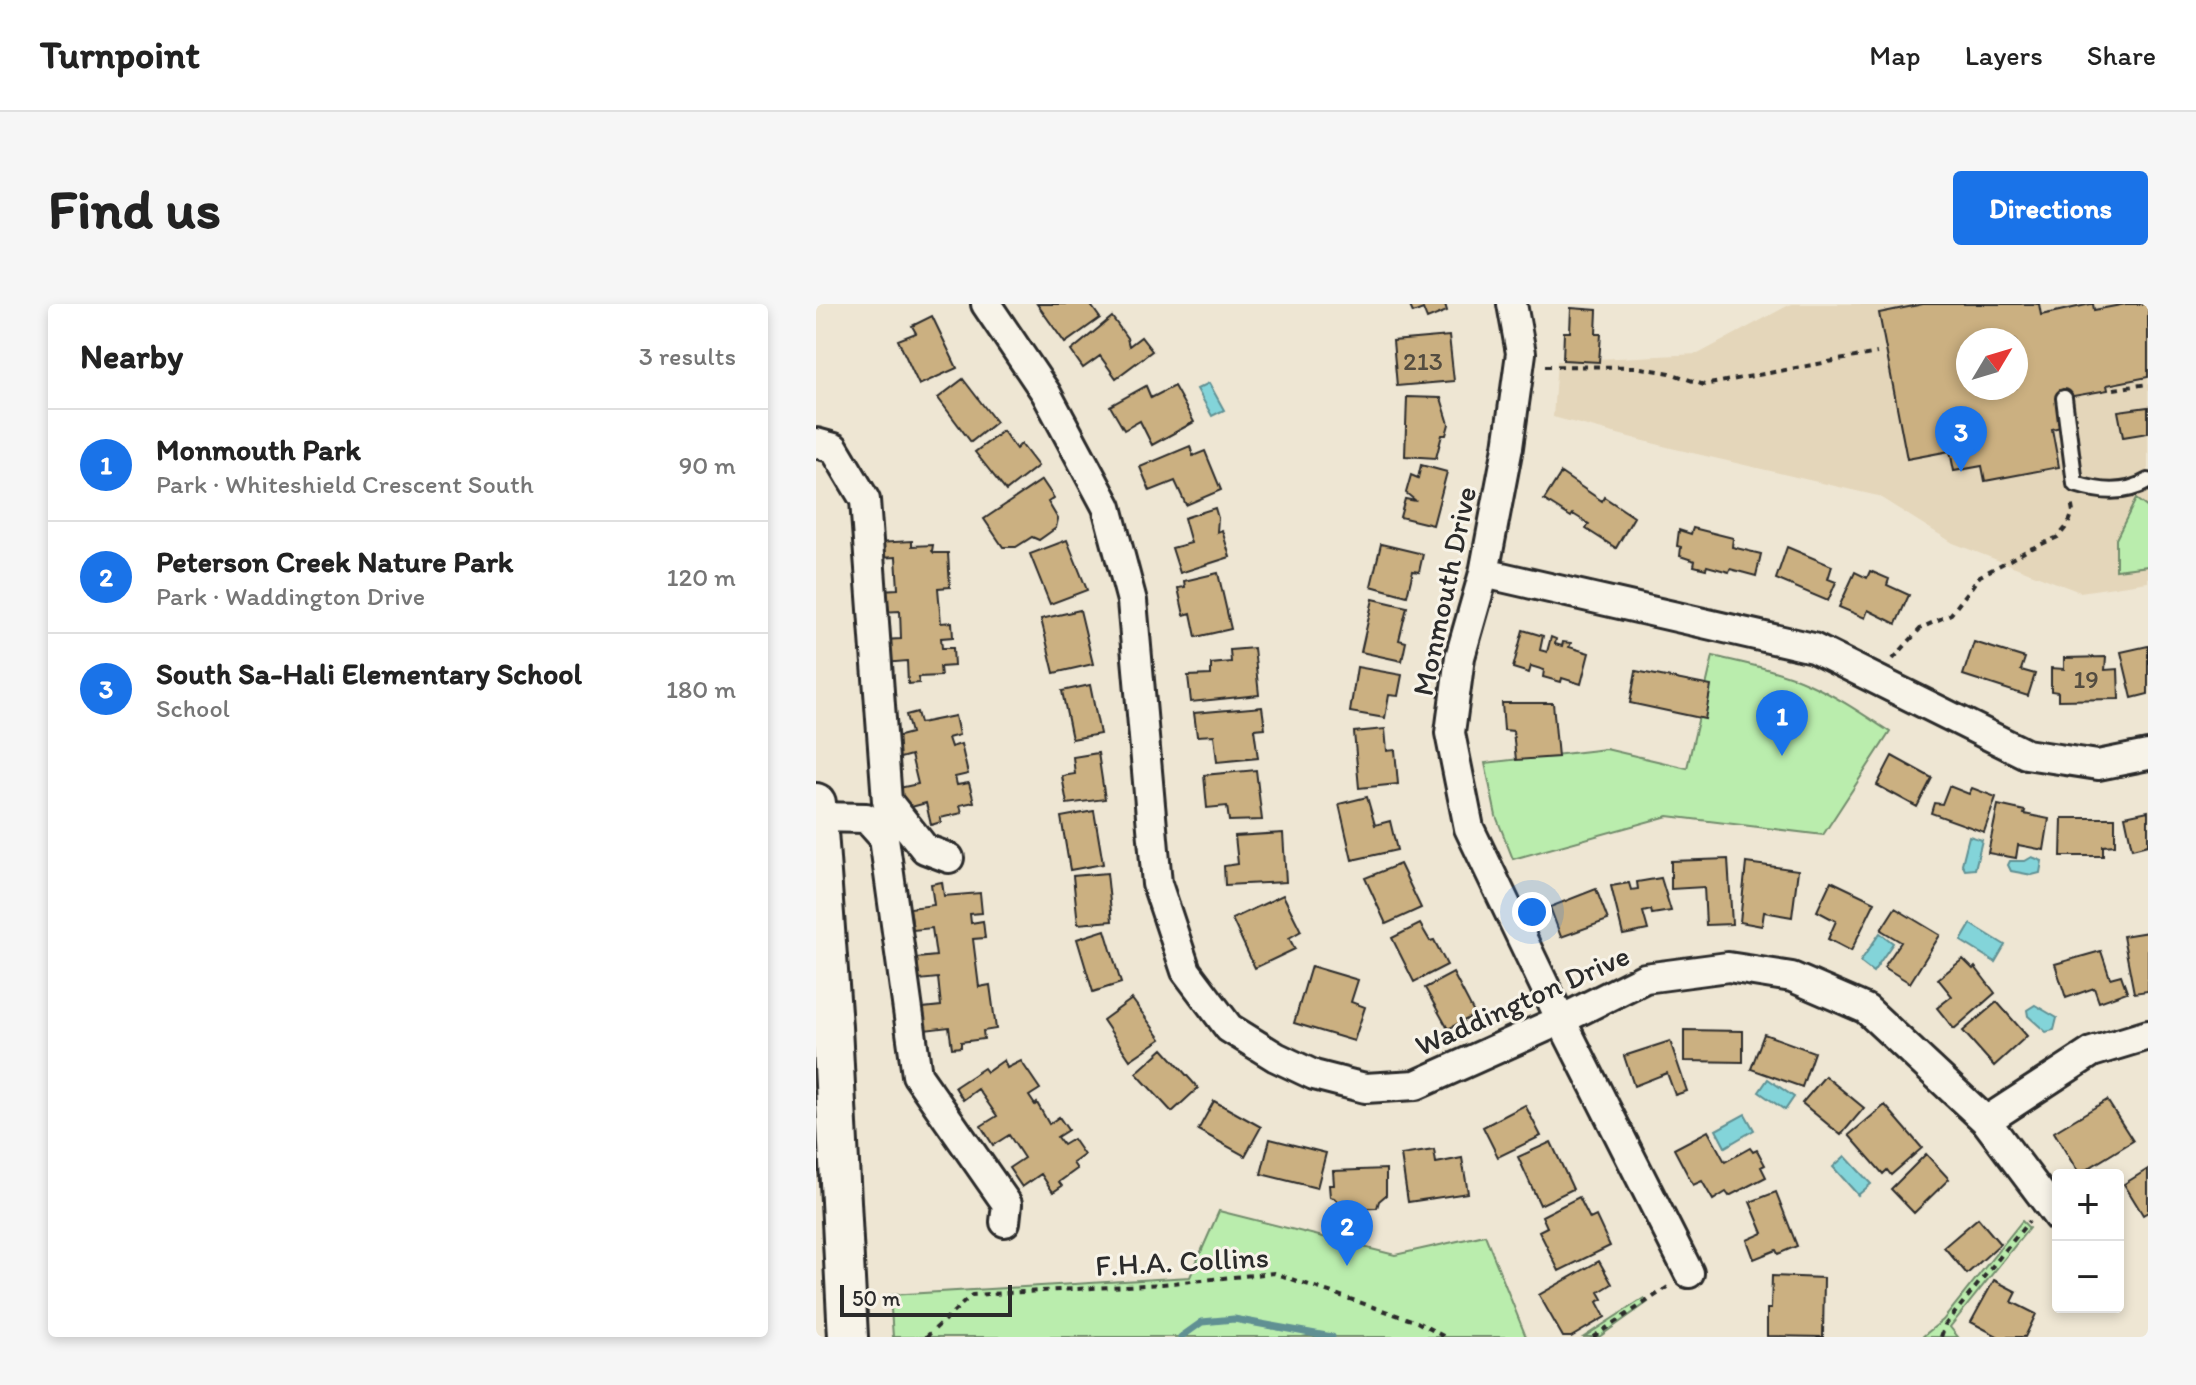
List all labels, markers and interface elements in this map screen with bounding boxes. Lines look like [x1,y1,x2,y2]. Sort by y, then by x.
text: Turnpoint [40,32,200,78]
text: Map [1869,38,1921,72]
text: Layers [1965,38,2043,72]
text: Share [2087,38,2156,72]
button: Directions [1953,171,2148,245]
text: Find us [48,175,221,242]
north arrow [1956,328,2028,400]
text: Nearby [80,336,183,377]
text: 3 results [639,340,736,372]
house number: 213 [1403,345,1443,377]
pin: 3 [1935,406,1987,472]
text: Monmouth Park [156,431,361,468]
text: 1 [100,449,112,481]
text: 90 m [679,449,736,481]
text: Park · Whiteshield Crescent South [156,468,534,500]
street label: Monmouth Drive [1404,483,1484,699]
text: Peterson Creek Nature Park [156,543,513,580]
text: 2 [99,561,113,593]
text: 120 m [667,561,736,593]
text: Park · Waddington Drive [156,580,425,612]
text: South Sa-Hali Elementary School [156,655,582,692]
house number: 19 [2073,663,2099,695]
text: 3 [99,673,113,705]
text: 180 m [666,673,736,705]
pin: 1 [1756,690,1808,756]
text: School [156,692,230,724]
your location [1512,892,1552,932]
street label: Waddington Drive [1409,936,1635,1064]
map controls [2052,1169,2124,1313]
button: + [2052,1169,2124,1241]
pin: 2 [1321,1200,1373,1266]
street label: F.H.A. Collins [1094,1238,1270,1284]
button: − [2052,1241,2124,1313]
scale bar [840,1281,1012,1317]
text: 50 m [852,1285,901,1312]

